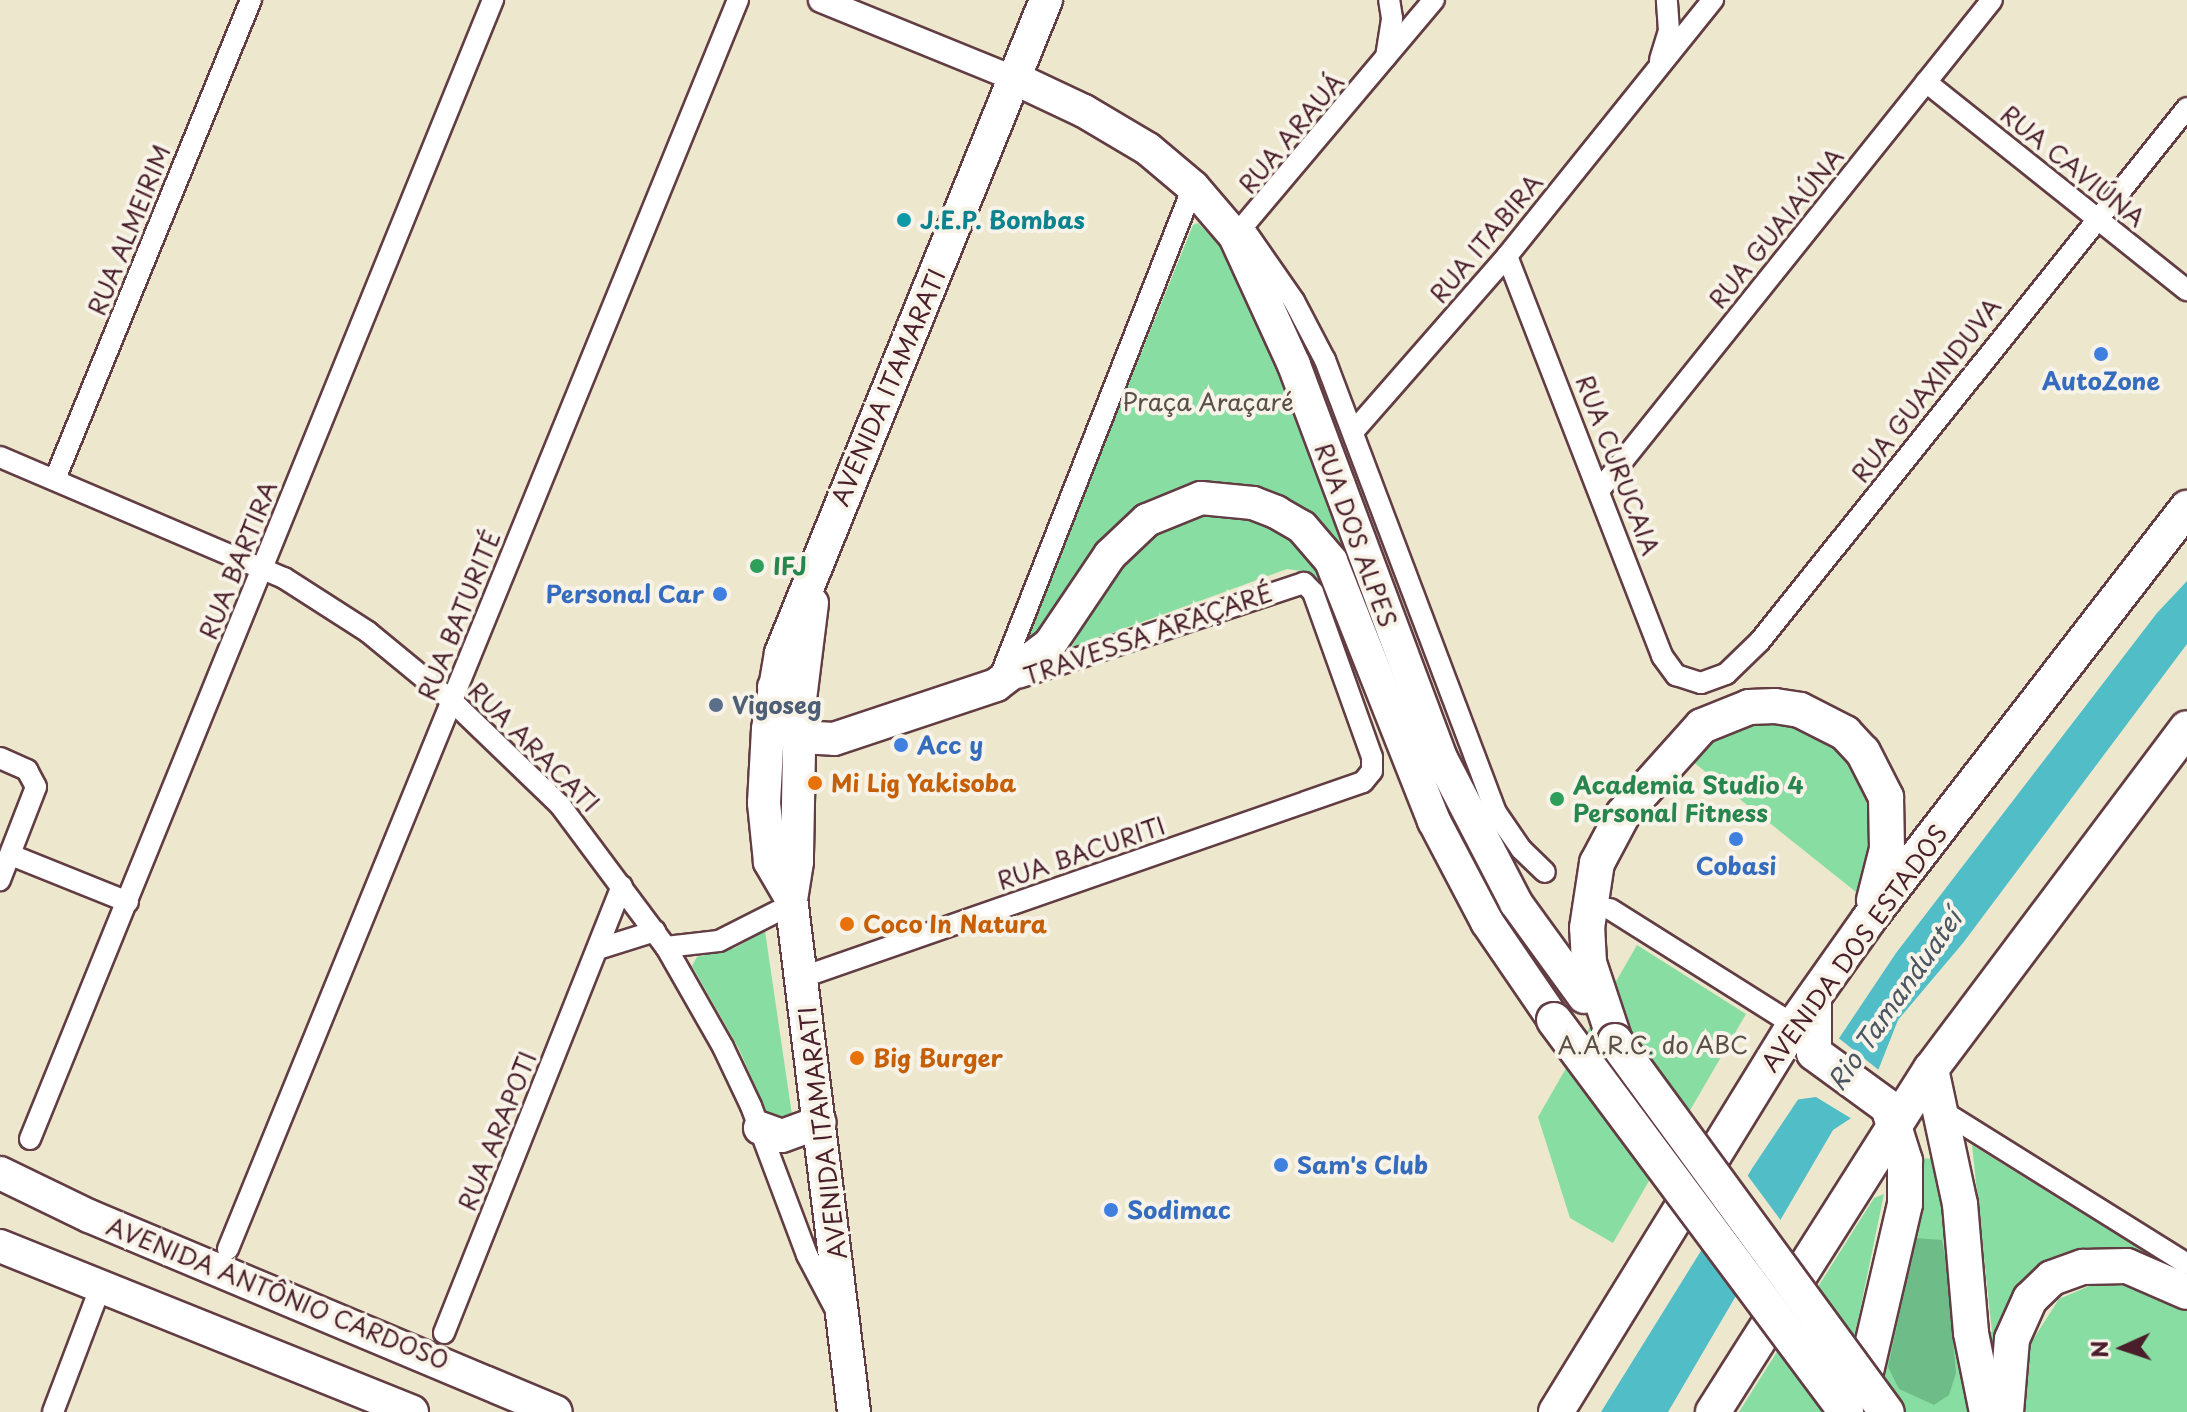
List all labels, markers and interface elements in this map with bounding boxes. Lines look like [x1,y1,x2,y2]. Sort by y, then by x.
street label: RUA ARAUÁ [1232,66,1350,200]
street label: RUA CAVIÚNA [1995,99,2151,233]
street label: RUA ALMEIRIM [81,140,177,320]
street label: RUA GUAIAÚNA [1702,141,1850,315]
street label: RUA ITABIRA [1423,167,1549,309]
place label: J.E.P. Bombas [920,206,1086,234]
marker: J.E.P. Bombas [895,211,913,229]
street label: AVENIDA ITAMARATI [825,264,951,510]
street label: RUA GUAXINDUVA [1845,292,2007,488]
marker: AutoZone [2092,345,2110,363]
place label: AutoZone [2042,367,2160,395]
street label: RUA CURUCAIA [1570,370,1666,560]
park label: Praça Araçaré [1122,388,1294,416]
street label: RUA DOS ALPES [1309,437,1403,633]
street label: RUA BARTIRA [193,477,283,643]
street label: RUA BATURITÉ [412,525,506,705]
place label: IFJ [773,552,807,580]
marker: IFJ [748,557,766,575]
street label: TRAVESSA ARAÇARÉ [1020,578,1276,690]
place label: Personal Car [546,580,704,608]
marker: Personal Car [711,585,729,603]
street label: RUA ARACATI [463,676,605,818]
place label: Vigoseg [732,691,822,719]
marker: Vigoseg [707,696,725,714]
place label: Acc y [917,731,984,759]
marker: Acc y [892,736,910,754]
place label: Mi Lig Yakisoba [831,769,1022,797]
place label: Academia Studio 4 Personal Fitness [1573,771,1805,827]
marker: Mi Lig Yakisoba [806,774,824,792]
marker: Academia Studio 4 Personal Fitness [1548,790,1566,808]
street label: RUA BACURITI [992,810,1170,896]
street label: AVENIDA DOS ESTADOS [1755,820,1953,1076]
marker: Cobasi [1727,830,1745,848]
place label: Cobasi [1696,852,1776,880]
water label: Rio Tamanduateí [1820,903,1968,1097]
place label: Coco In Natura [863,910,1049,938]
marker: Coco In Natura [838,915,856,933]
street label: AVENIDA ITAMARATI [792,1004,852,1262]
park label: A.A.R.C. do ABC [1557,1031,1749,1059]
place label: Big Burger [873,1044,1003,1072]
street label: RUA ARAPOTI [452,1047,542,1215]
marker: Big Burger [848,1049,866,1067]
place label: Sam's Club [1297,1151,1429,1179]
marker: Sam's Club [1272,1156,1290,1174]
place label: Sodimac [1127,1196,1231,1224]
marker: Sodimac [1102,1201,1120,1219]
street label: AVENIDA ANTÔNIO CARDOSO [102,1211,454,1375]
north arrow [2083,1308,2163,1388]
text: N [2082,1340,2115,1359]

